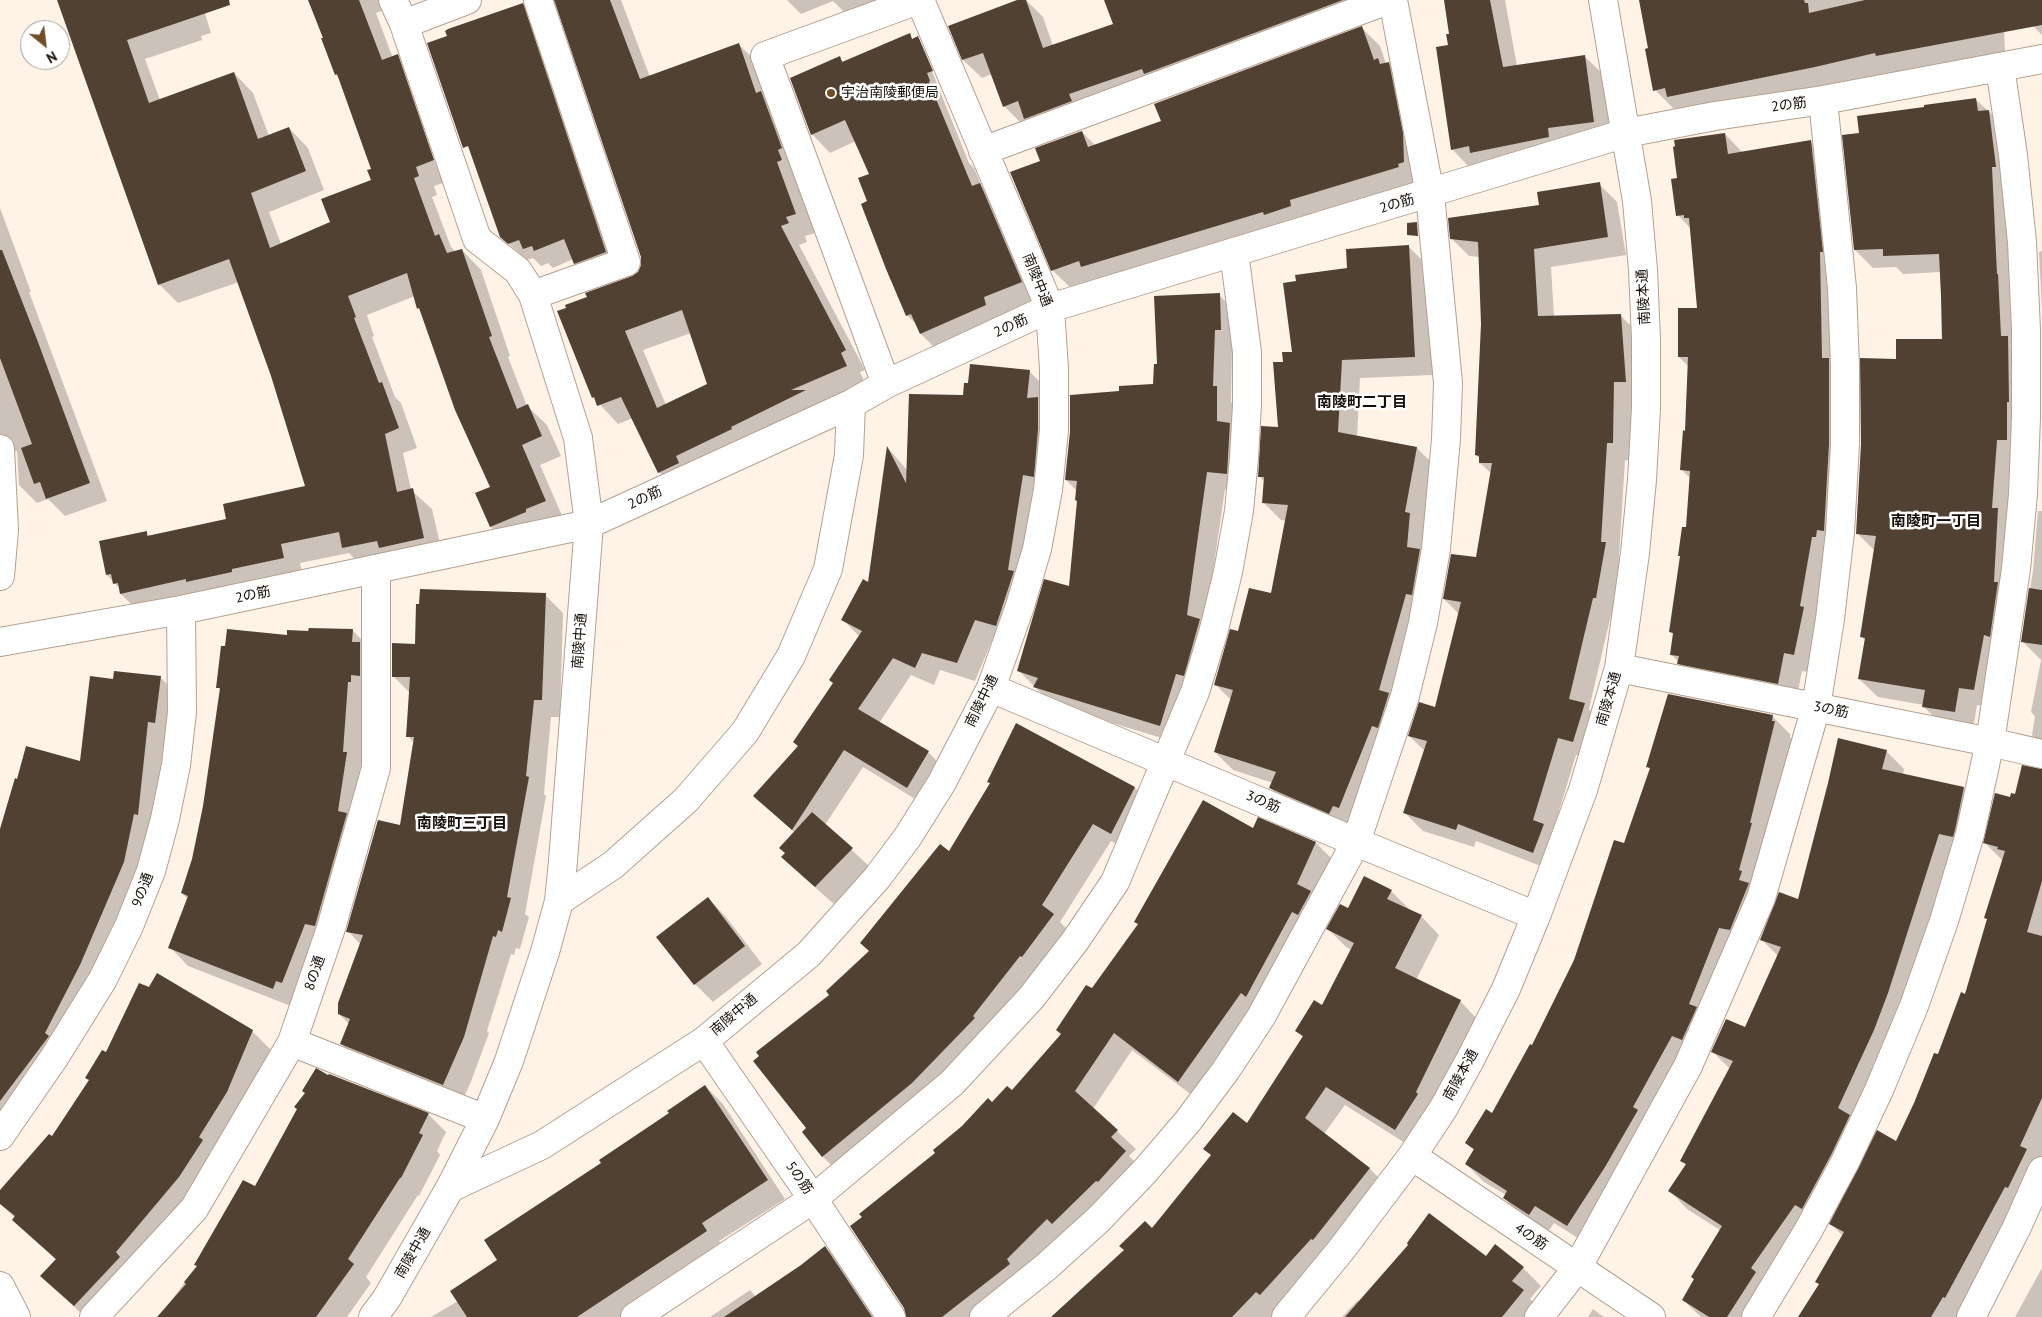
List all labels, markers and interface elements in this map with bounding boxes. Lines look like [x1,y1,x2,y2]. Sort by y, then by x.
north arrow [20,20,70,70]
text: N [43,47,60,67]
place label: 宇治南陵郵便局 [841,85,939,101]
marker: 宇治南陵郵便局 [825,87,837,99]
street label: 2の筋 [1770,94,1808,116]
street label: 2の筋 [1378,191,1416,217]
street label: 南陵中通 [1019,251,1055,309]
street label: 南陵本通 [1634,269,1654,325]
street label: 2の筋 [991,311,1031,341]
district label: 南陵町二丁目 [1317,394,1407,412]
street label: 2の筋 [625,483,665,513]
district label: 南陵町一丁目 [1891,513,1981,531]
street label: 2の筋 [234,583,272,607]
street label: 南陵中通 [570,612,590,670]
street label: 南陵本通 [1593,670,1625,728]
street label: 南陵中通 [962,672,1002,730]
street label: 3の筋 [1812,698,1850,722]
street label: 3の筋 [1243,787,1283,817]
district label: 南陵町三丁目 [417,815,507,833]
street label: 9の通 [129,870,157,910]
street label: 8の通 [301,953,329,993]
street label: 南陵中通 [707,991,761,1039]
street label: 南陵本通 [1440,1046,1482,1104]
street label: 5の筋 [782,1159,816,1197]
street label: 4の筋 [1512,1220,1550,1254]
street label: 南陵中通 [392,1225,434,1281]

